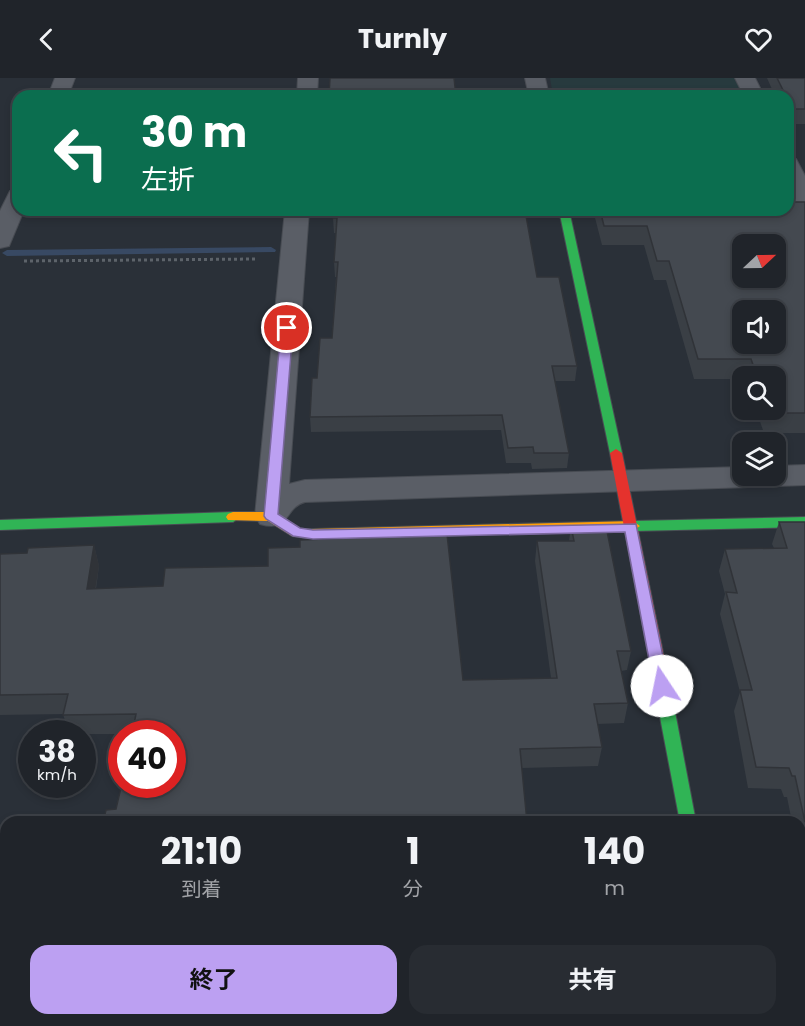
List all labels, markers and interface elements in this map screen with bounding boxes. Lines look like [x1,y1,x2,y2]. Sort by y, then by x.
text: Turnly [358,20,447,57]
icon: back [30,23,63,56]
icon: heart [742,23,775,56]
text: 30 m [141,103,247,162]
icon: left [42,114,120,192]
text: 左折 [141,161,195,198]
north arrow [732,234,786,288]
map controls [732,234,786,486]
button: sound [732,300,786,354]
pin [261,302,312,353]
icon: arrive [270,311,303,344]
button: search [732,366,786,420]
button: layers [732,432,786,486]
position arrow [630,654,694,718]
speed limit sign: 40 [108,720,186,798]
text: 38 [38,730,76,773]
text: km/h [37,764,77,785]
text: 21:10 [161,826,242,877]
text: 1 [406,826,420,877]
text: 140 [584,826,645,877]
text: m [604,874,625,902]
text: 到着 [181,875,221,903]
text: 分 [403,875,423,903]
button: 終了 [30,945,397,1014]
button: 共有 [409,945,776,1014]

